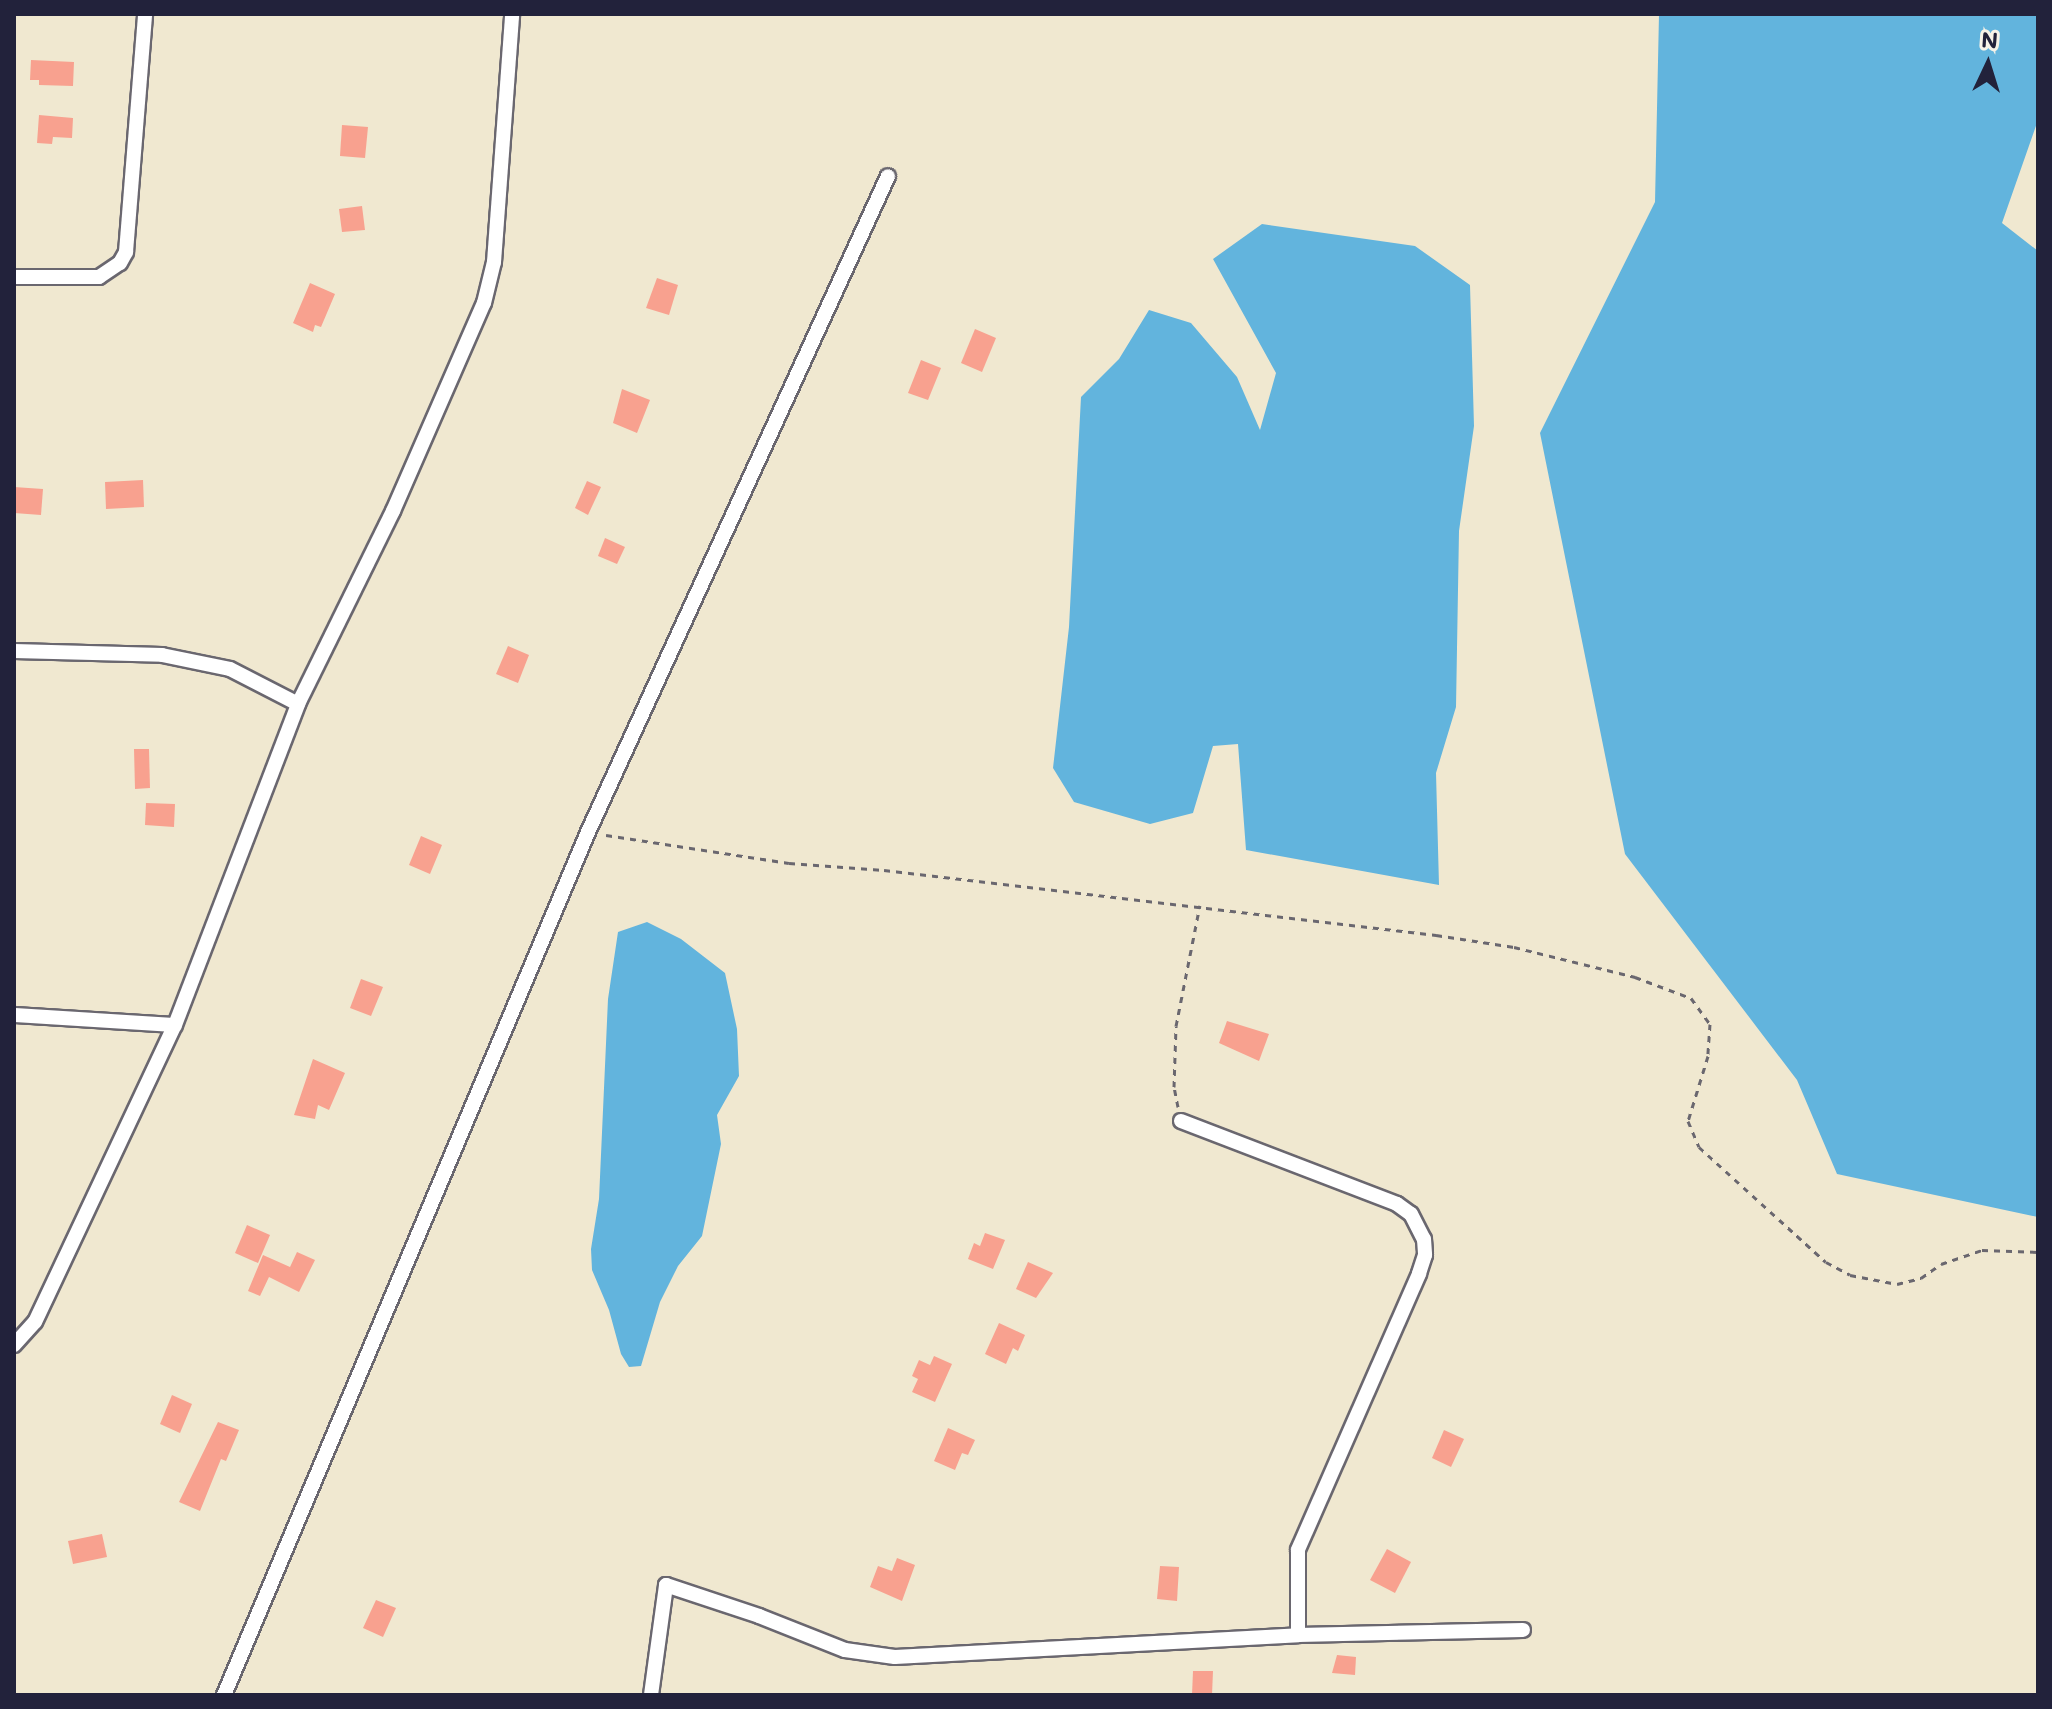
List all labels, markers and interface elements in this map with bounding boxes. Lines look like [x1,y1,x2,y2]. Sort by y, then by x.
north arrow [1948,24,2028,104]
text: N [1980,25,1999,55]

